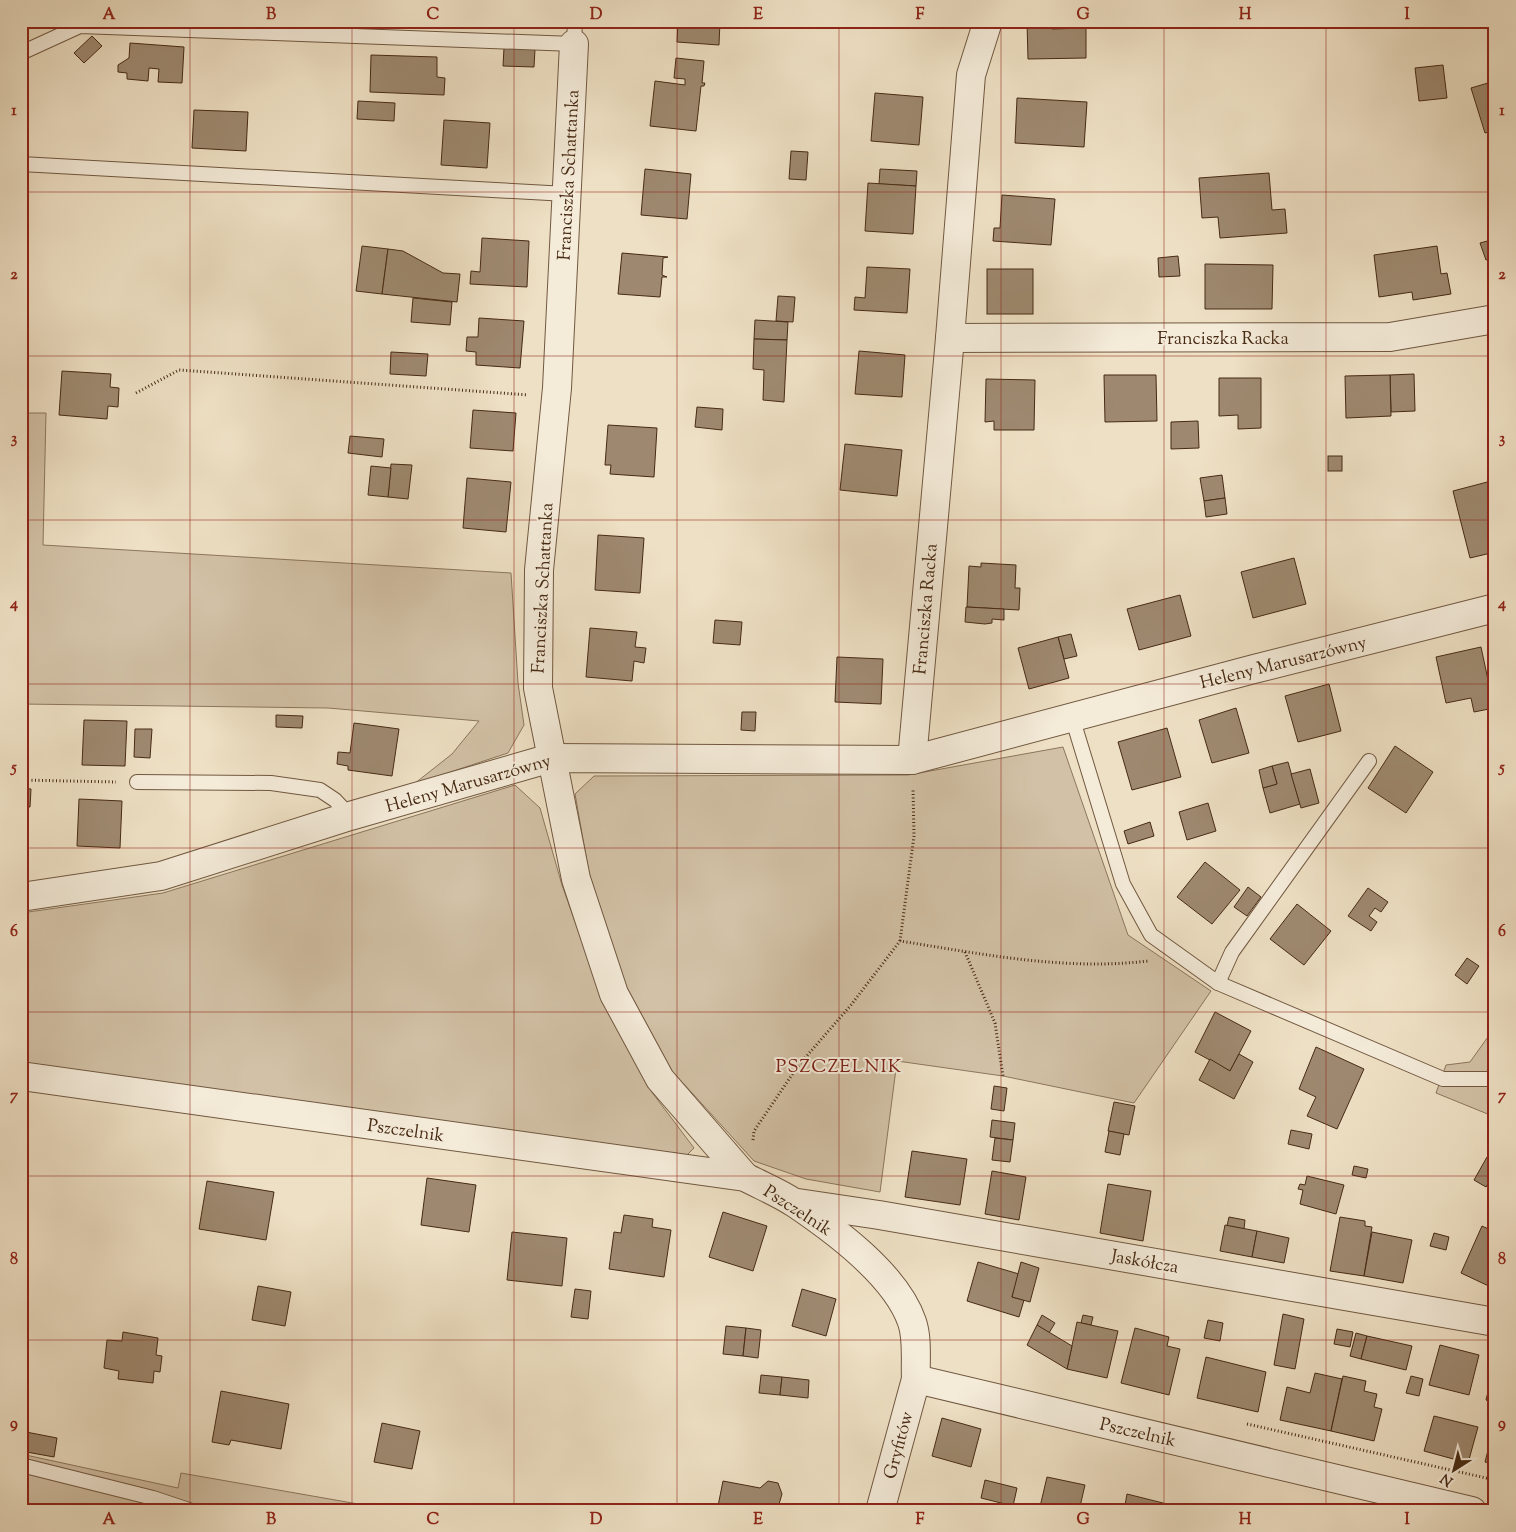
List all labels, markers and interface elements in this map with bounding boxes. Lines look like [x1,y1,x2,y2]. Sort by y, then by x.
text: A [103,4,116,27]
text: B [266,4,276,27]
text: C [427,4,440,27]
text: D [590,4,603,27]
text: E [753,4,763,27]
text: F [916,4,925,27]
text: G [1076,4,1090,27]
text: H [1239,4,1252,27]
text: I [1404,4,1410,27]
street label: Franciszka Schattanka [553,89,587,261]
text: 1 [11,100,17,123]
text: 1 [1499,100,1505,123]
text: 2 [10,264,18,287]
text: 2 [1498,264,1506,287]
street label: Franciszka Racka [1157,327,1289,353]
text: 3 [11,428,18,451]
text: 3 [1499,428,1506,451]
street label: Franciszka Schattanka [527,502,561,674]
street label: Franciszka Racka [908,543,946,676]
text: 4 [9,593,18,616]
text: 4 [1497,593,1506,616]
street label: Heleny Marusarzówny [1197,631,1370,697]
street label: Heleny Marusarzówny [383,749,554,821]
text: 5 [9,757,17,780]
text: 5 [1497,757,1505,780]
text: 6 [10,921,18,944]
text: 6 [1498,921,1506,944]
district label: PSZCZELNIK [776,1054,902,1081]
text: 7 [10,1085,19,1108]
text: 7 [1498,1085,1507,1108]
street label: Pszczelnik [365,1114,446,1150]
street label: Pszczelnik [757,1180,837,1244]
street label: Jaskółcza [1108,1244,1180,1282]
text: 8 [10,1249,18,1272]
text: 8 [1498,1249,1506,1272]
street label: Gryfitów [878,1408,922,1482]
text: 9 [10,1413,18,1436]
street label: Pszczelnik [1097,1413,1178,1455]
text: 9 [1498,1413,1506,1436]
north arrow [1428,1444,1478,1494]
text: N [1437,1468,1458,1490]
text: A [103,1509,116,1532]
text: B [266,1509,276,1532]
text: C [427,1509,440,1532]
text: D [590,1509,603,1532]
text: E [753,1509,763,1532]
text: F [916,1509,925,1532]
text: G [1076,1509,1090,1532]
text: H [1239,1509,1252,1532]
text: I [1404,1509,1410,1532]

